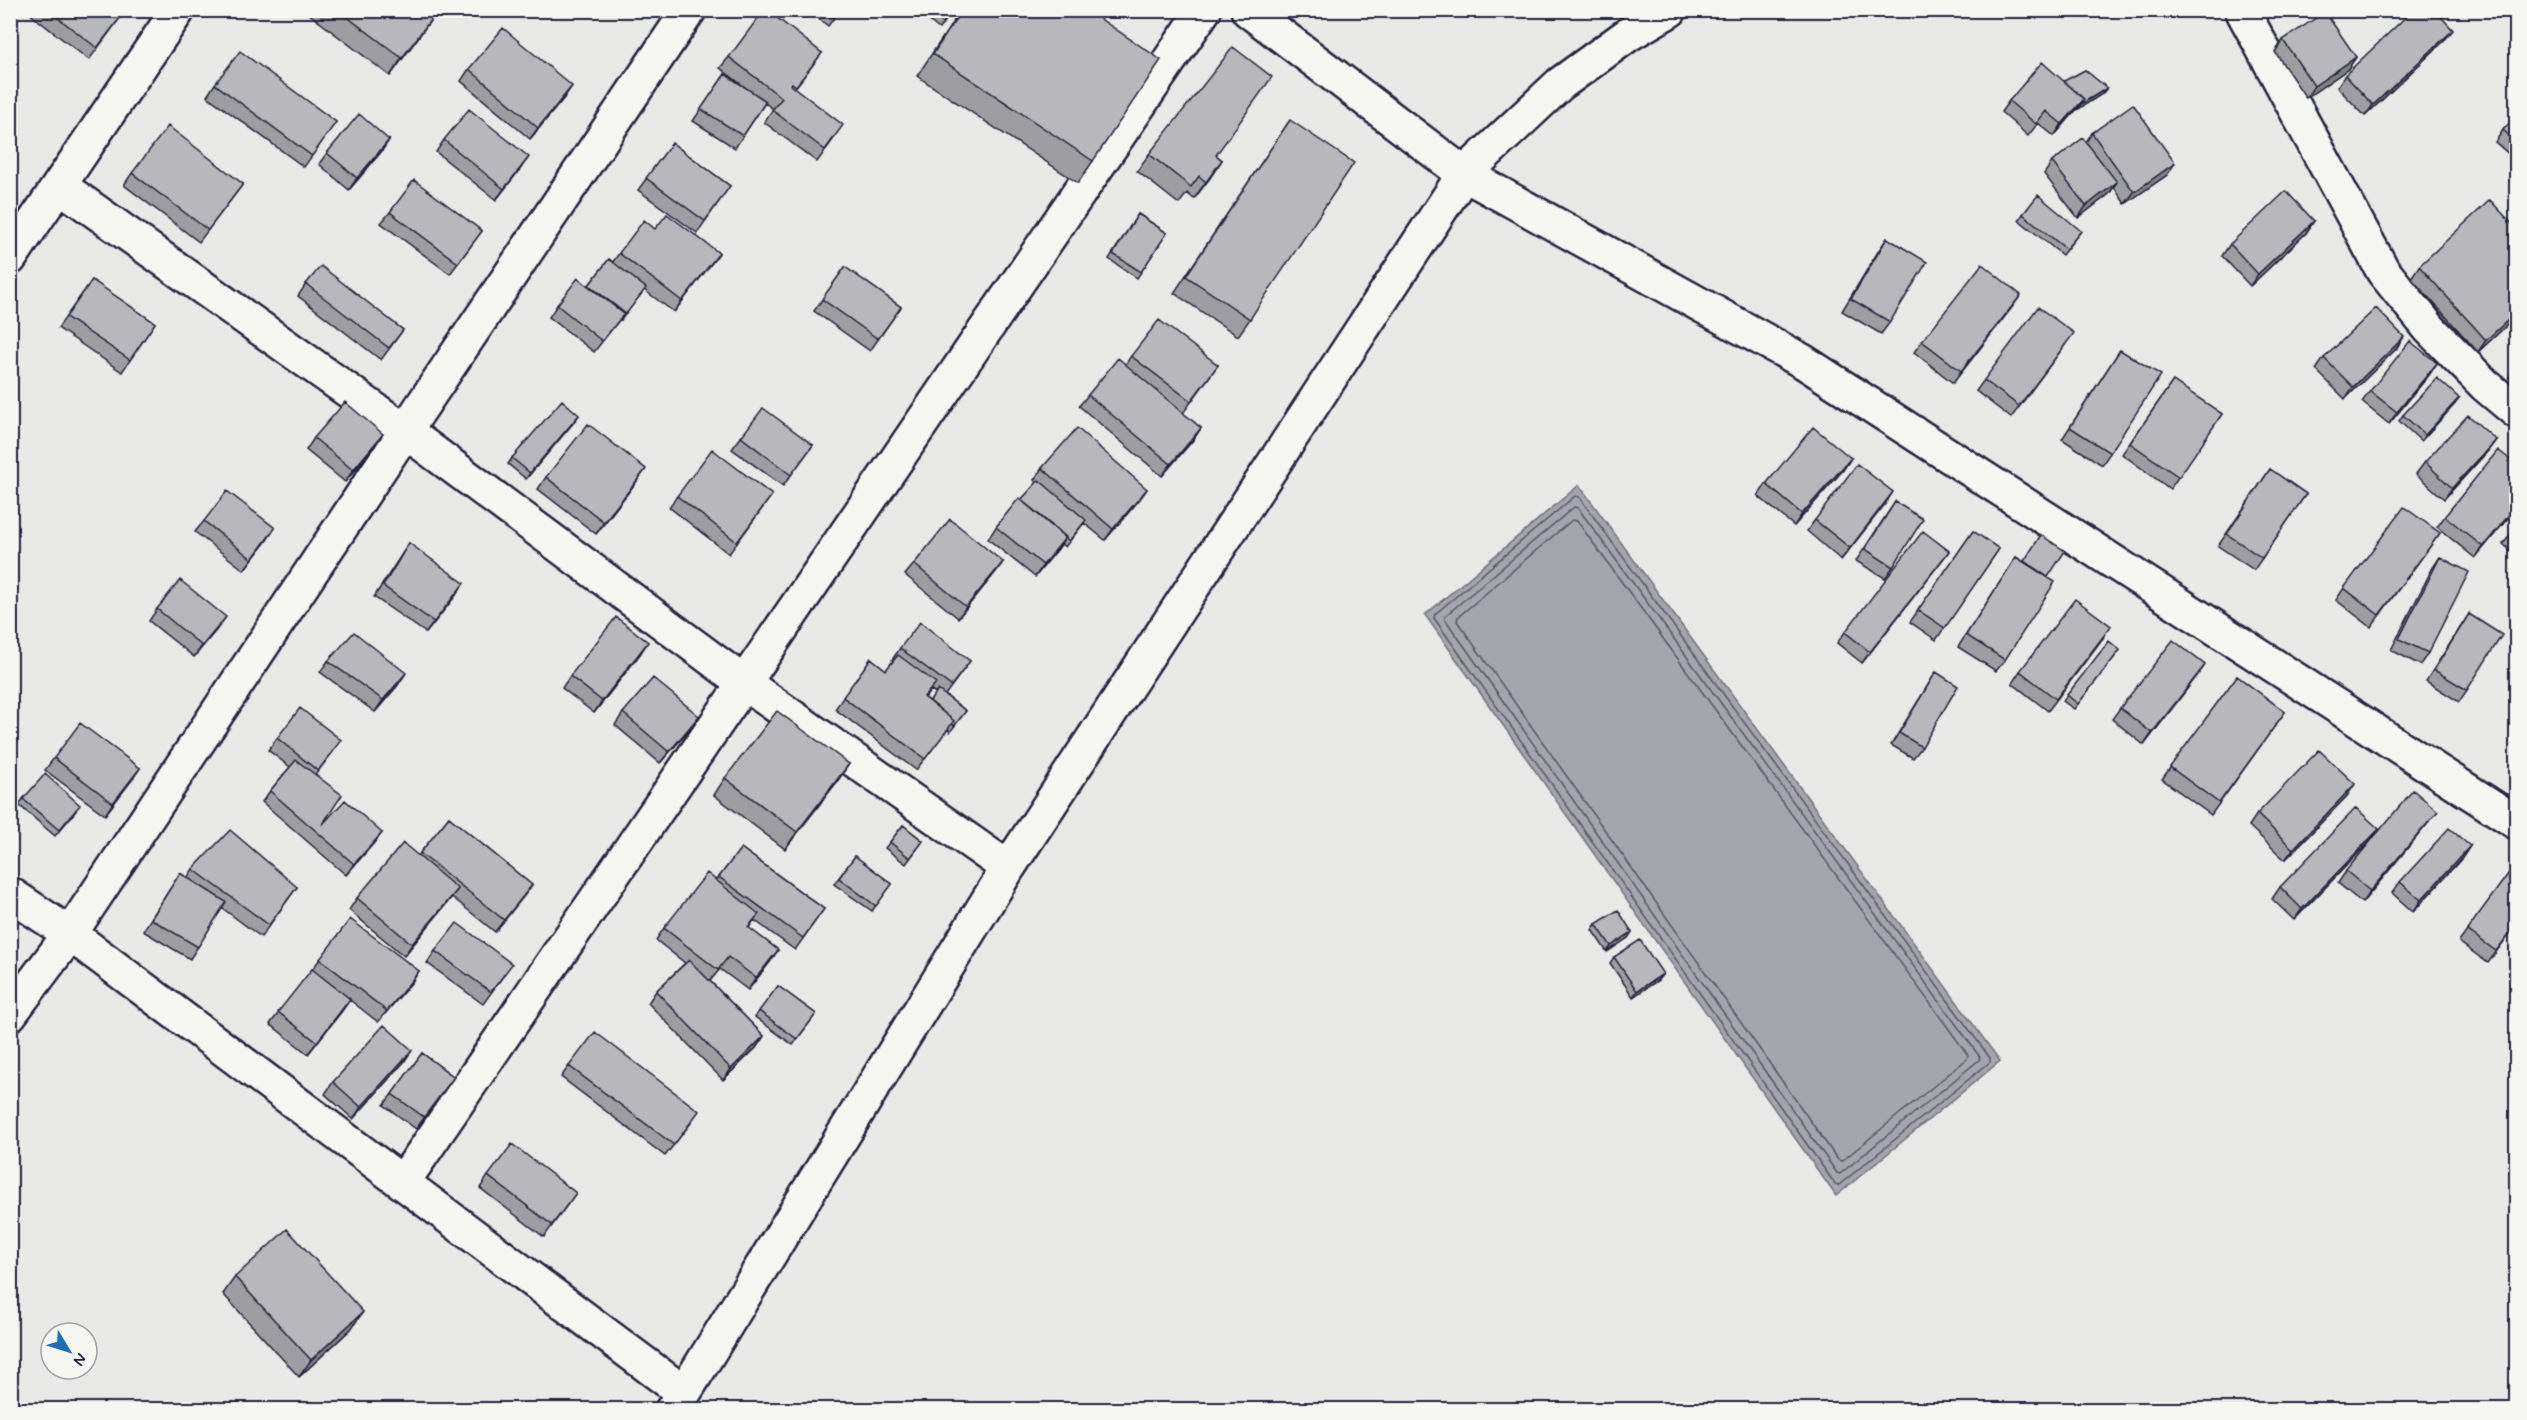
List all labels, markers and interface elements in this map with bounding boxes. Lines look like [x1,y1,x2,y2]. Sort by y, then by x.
north arrow [39,1321,99,1381]
text: N [68,1349,91,1370]

